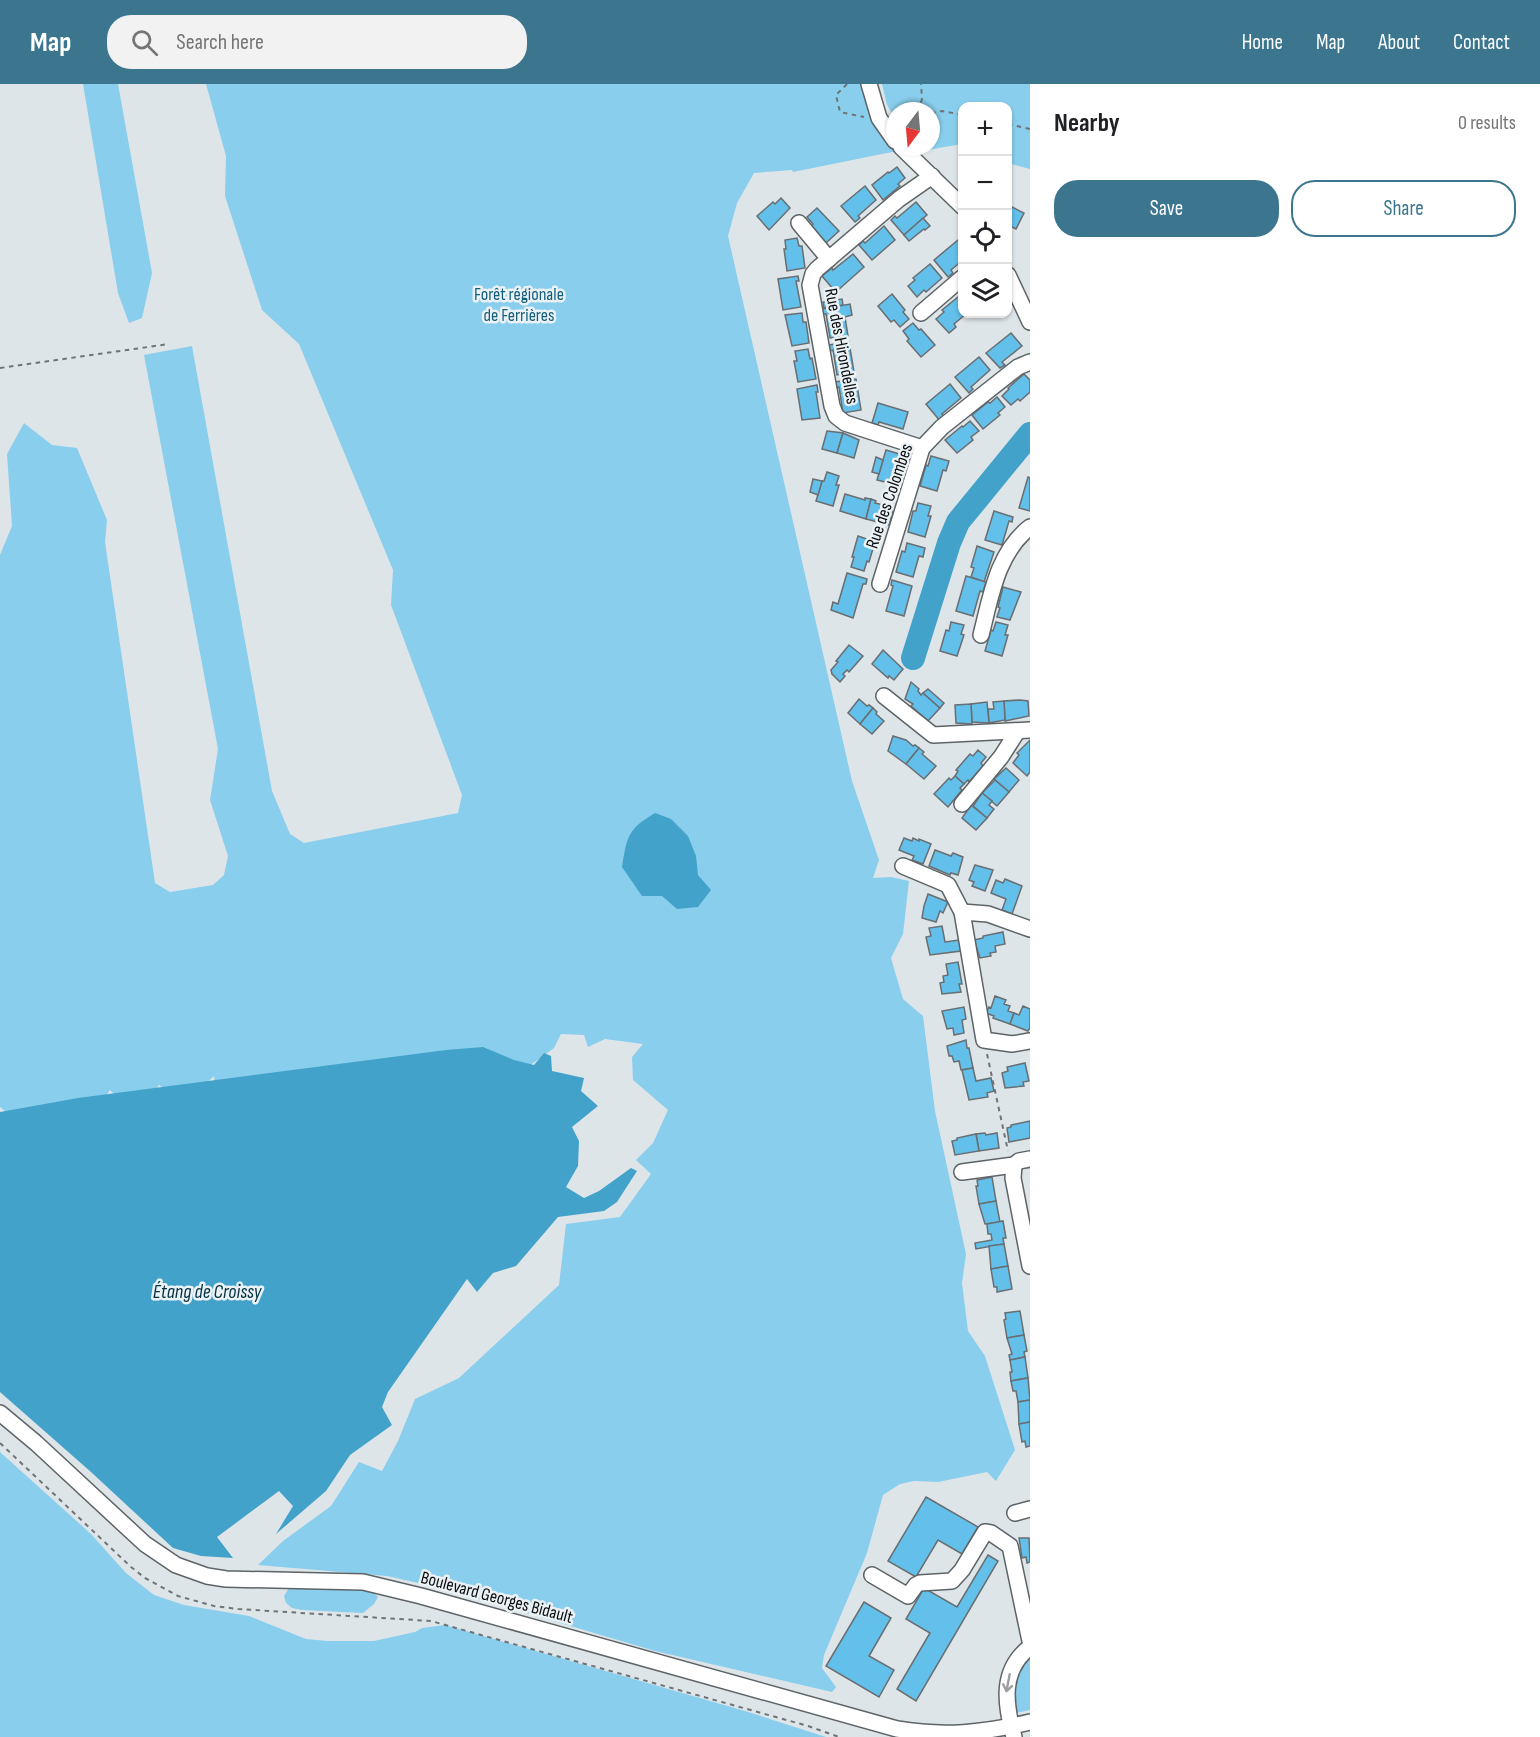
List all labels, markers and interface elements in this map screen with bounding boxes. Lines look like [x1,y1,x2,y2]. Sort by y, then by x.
search box [107,15,527,69]
text: Map [30,26,71,59]
icon: search [128,26,161,59]
text: Search here [176,29,264,56]
text: Home [1242,30,1283,55]
text: Map [1316,30,1345,55]
text: About [1378,30,1420,55]
text: Contact [1453,30,1510,55]
north arrow [886,102,940,156]
map controls [958,102,1012,318]
button: + [958,102,1012,156]
text: Nearby [1054,108,1120,139]
text: 0 results [1458,111,1516,135]
button: − [958,156,1012,210]
button: Save [1054,180,1279,237]
button: Share [1291,180,1516,237]
button: locate [958,210,1012,264]
button: layers [958,264,1012,318]
park label: Forêt régionale de Ferrières [474,284,564,326]
street label: Rue des Hirondelles [820,286,863,406]
street label: Rue des Colombes [862,441,917,551]
water label: Étang de Croissy [153,1280,263,1304]
street label: Boulevard Georges Bidault [419,1567,576,1628]
one-way arrow [1002,1673,1013,1692]

